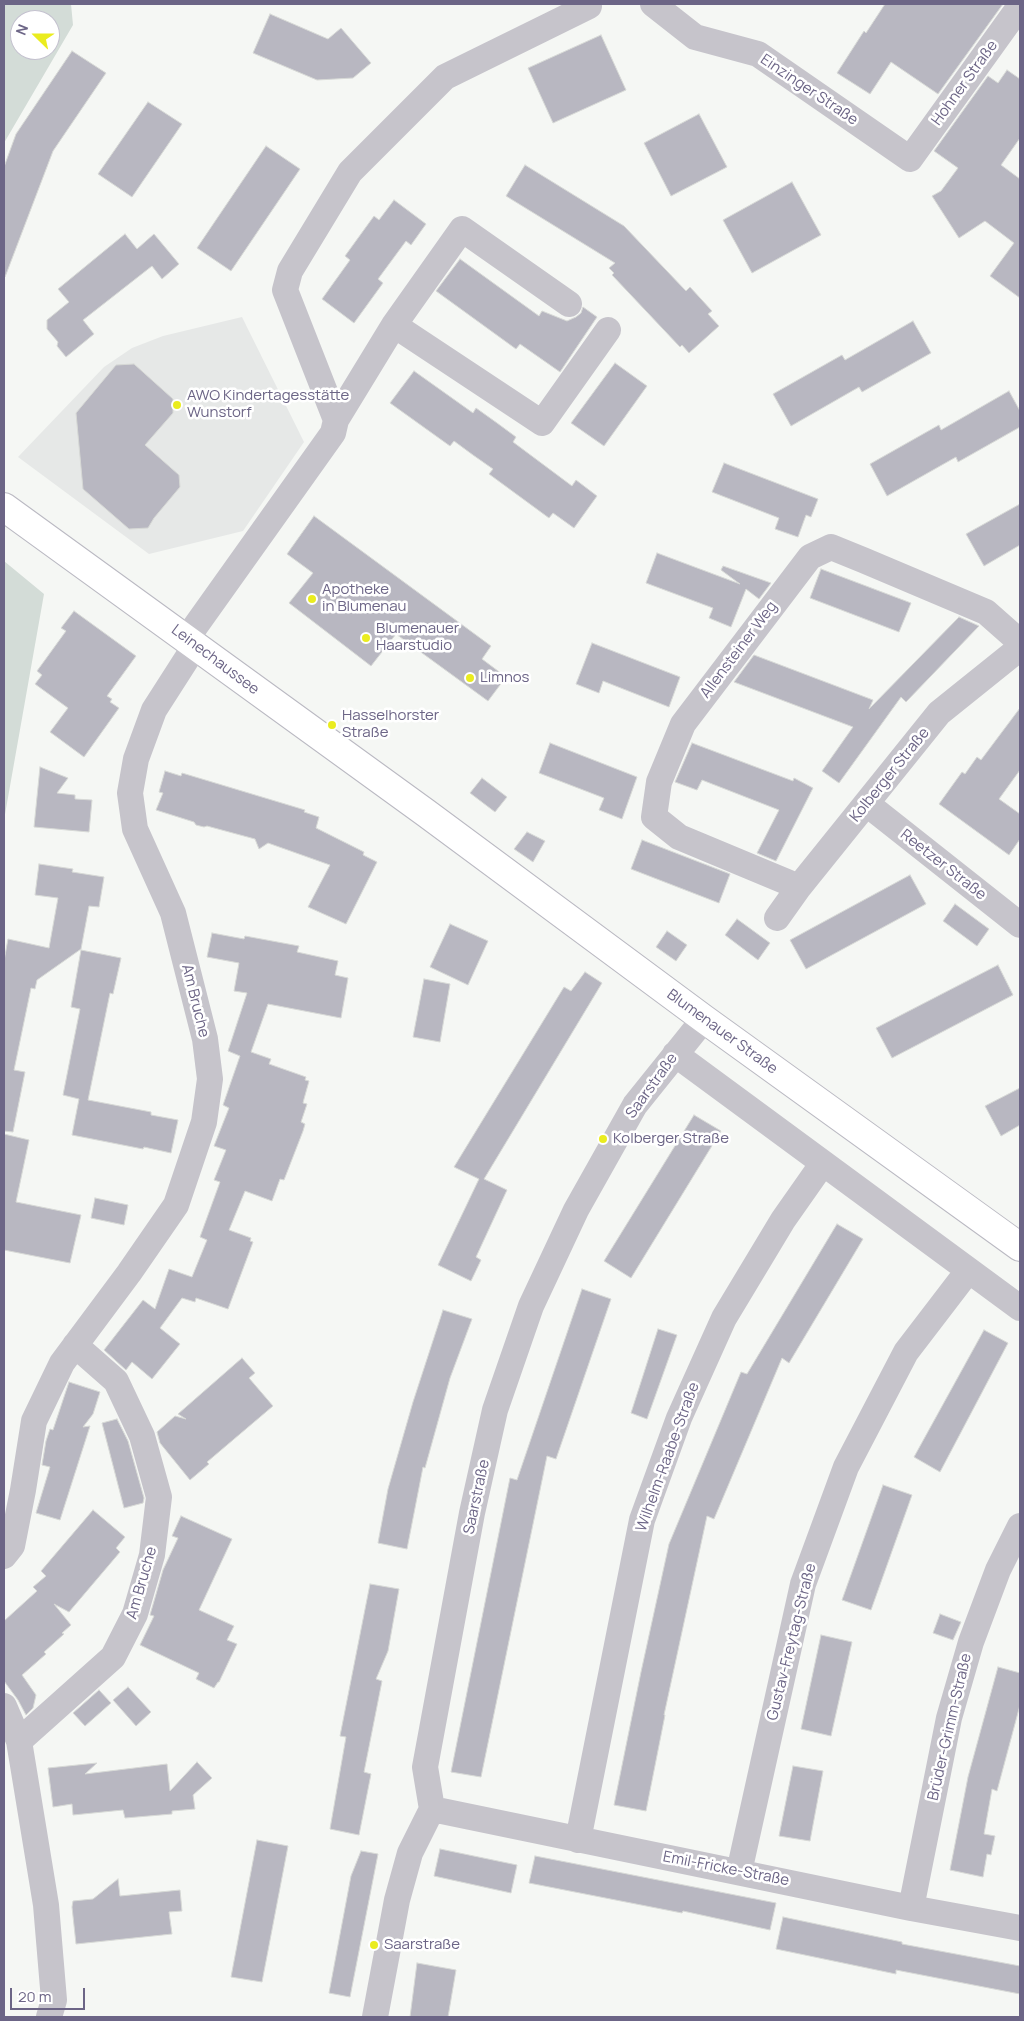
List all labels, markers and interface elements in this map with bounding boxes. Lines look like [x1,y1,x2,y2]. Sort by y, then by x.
north arrow [10,10,60,60]
text: N [11,21,32,38]
street label: Hohner Straße [928,37,1002,129]
street label: Einzinger Straße [757,51,861,129]
place label: AWO Kindertagesstätte Wunstorf [187,387,349,422]
marker: AWO Kindertagesstätte Wunstorf [171,399,183,411]
place label: Apotheke in Blumenau [322,581,406,616]
marker: Apotheke in Blumenau [306,593,318,605]
street label: Allensteiner Weg [697,598,781,702]
place label: Blumenauer Haarstudio [376,620,459,655]
street label: Leinechaussee [168,621,262,699]
marker: Blumenauer Haarstudio [360,632,372,644]
place label: Limnos [480,669,529,687]
marker: Limnos [464,672,476,684]
place label: Hasselhorster Straße [342,707,439,742]
marker: Hasselhorster Straße [326,719,338,731]
street label: Kolberger Straße [847,724,933,826]
street label: Reetzer Straße [896,826,990,904]
street label: Am Bruche [177,963,213,1039]
street label: Blumenauer Straße [663,986,781,1078]
street label: Saarstraße [622,1050,682,1122]
place label: Kolberger Straße [613,1130,729,1148]
marker: Kolberger Straße [597,1133,609,1145]
street label: Wilhelm-Raabe-Straße [633,1380,703,1534]
street label: Saarstraße [460,1458,494,1536]
street label: Am Bruche [123,1545,161,1621]
street label: Gustav-Freytag-Straße [764,1562,820,1722]
street label: Brüder-Grimm-Straße [924,1652,976,1802]
street label: Emil-Fricke-Straße [661,1848,791,1890]
place label: Saarstraße [384,1936,460,1954]
marker: Saarstraße [368,1939,380,1951]
scale bar [12,1978,88,2010]
text: 20 m [18,1986,51,2007]

